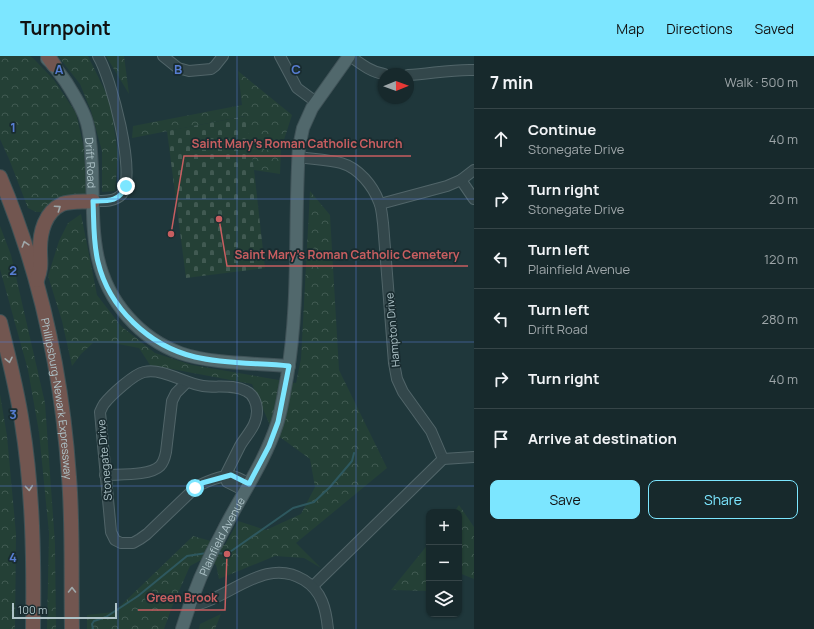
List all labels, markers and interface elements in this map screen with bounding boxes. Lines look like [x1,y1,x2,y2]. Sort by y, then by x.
text: Turnpoint [20,15,111,41]
text: Map [616,19,644,38]
text: Directions [666,19,733,38]
text: Saved [755,19,794,38]
text: A [55,60,64,78]
text: B [174,60,182,78]
text: C [291,60,301,78]
north arrow [378,68,414,104]
text: 7 min [490,71,533,94]
text: Walk · 500 m [725,73,798,91]
text: 1 [10,118,16,136]
text: Continue [528,119,596,140]
icon: ahead [490,128,512,150]
text: 40 m [769,130,798,148]
callout: Saint Mary's Roman Catholic Church [184,132,411,156]
text: Saint Mary's Roman Catholic Church [192,135,402,152]
street label: Drift Road [82,137,100,188]
text: Stonegate Drive [528,140,624,158]
route end [117,177,135,195]
text: Turn right [528,179,599,200]
icon: right [490,188,512,210]
text: 20 m [769,190,798,208]
text: Stonegate Drive [528,200,624,218]
one-way arrow [53,206,60,213]
text: Turn left [528,239,590,260]
one-way arrow [21,241,30,248]
callout: Saint Mary's Roman Catholic Cemetery [227,242,468,266]
text: Saint Mary's Roman Catholic Cemetery [234,246,460,263]
icon: left [490,248,512,270]
text: 120 m [764,250,798,268]
text: Plainfield Avenue [528,260,630,278]
text: 2 [9,261,17,279]
street label: Hampton Drive [381,292,403,368]
text: Turn left [528,299,590,320]
icon: left [490,308,512,330]
text: 280 m [761,310,798,328]
street label: Phillipsburg-Newark Expressway [38,316,77,480]
text: Drift Road [528,320,588,338]
one-way arrow [5,357,13,363]
icon: right [490,368,512,390]
text: Turn right [528,368,599,389]
text: 40 m [769,370,798,388]
text: 3 [9,405,17,423]
street label: Stonegate Drive [93,418,115,501]
icon: arrive [490,428,512,450]
text: Arrive at destination [528,428,677,449]
route start [186,479,204,497]
button: Save [490,480,640,519]
button: Share [648,480,798,519]
one-way arrow [24,485,33,491]
street label: Plainfield Avenue [195,494,248,578]
map controls [426,509,462,617]
button: + [426,509,462,545]
button: − [426,545,462,581]
text: 4 [9,548,17,566]
button: layers [426,581,462,617]
callout: Green Brook [138,586,225,610]
one-way arrow [67,587,76,593]
text: Green Brook [146,589,218,606]
scale bar [12,601,117,620]
text: 100 m [18,602,47,617]

